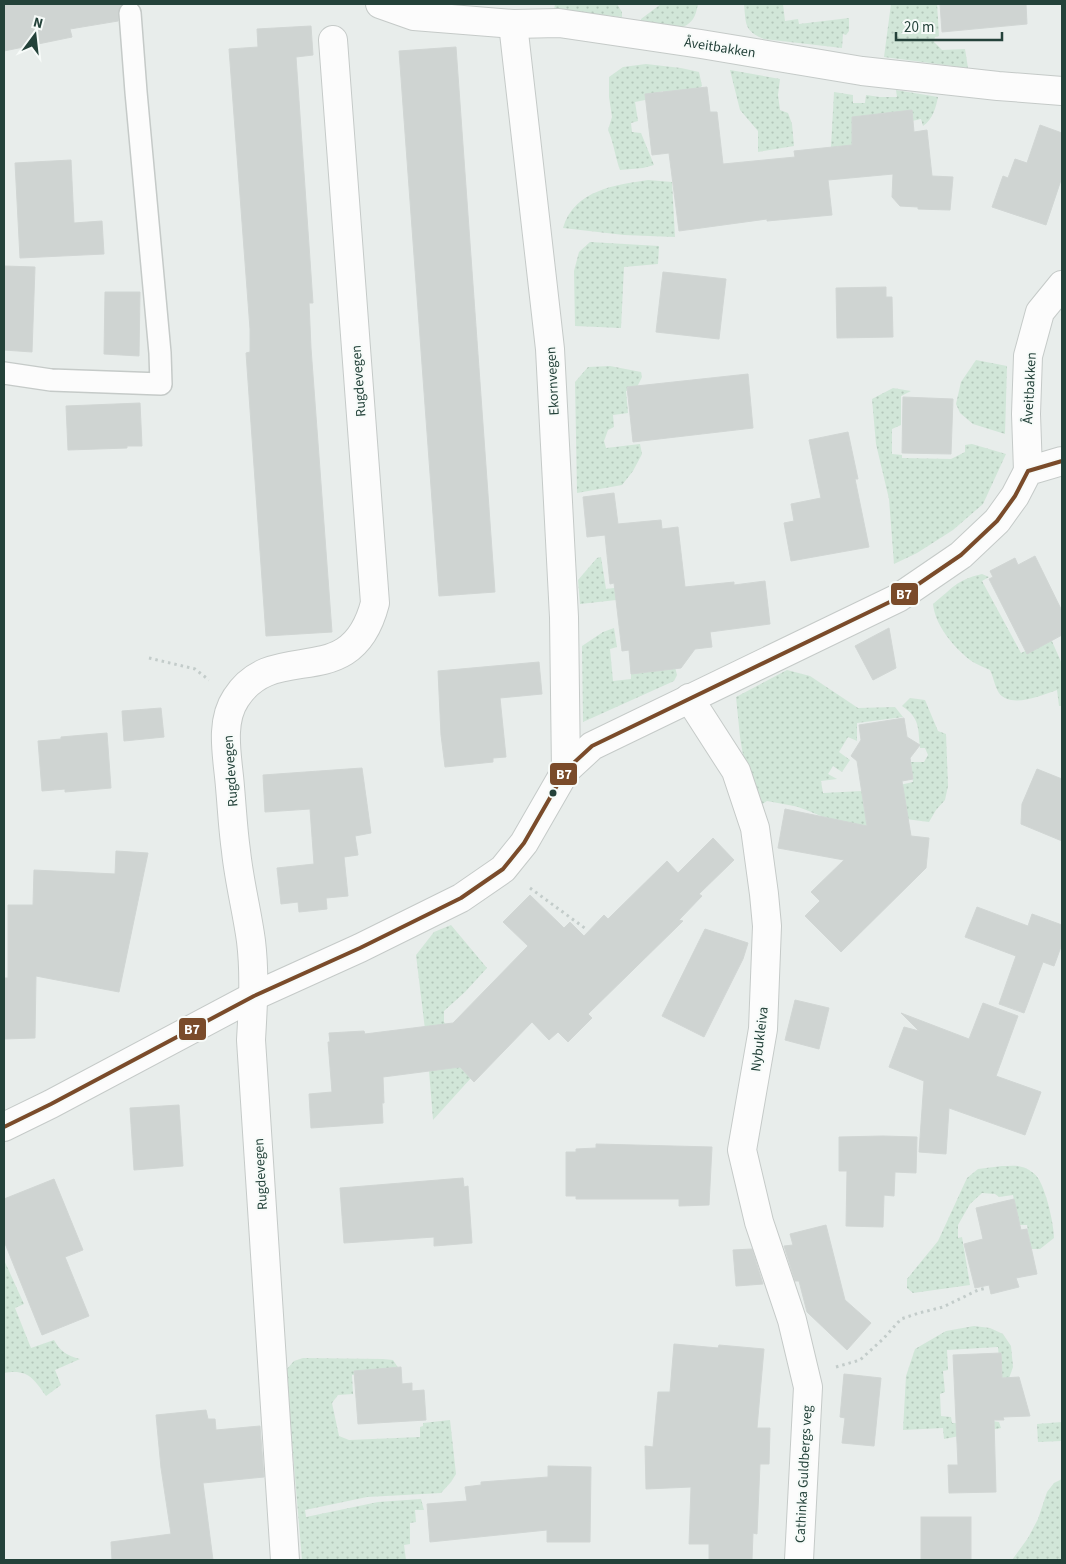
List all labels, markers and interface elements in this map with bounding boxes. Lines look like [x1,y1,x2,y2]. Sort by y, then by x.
north arrow [10,10,60,60]
scale bar [896,10,1002,42]
text: N [31,13,45,34]
text: 20 m [904,17,934,38]
street label: Åveitbakken [683,32,757,63]
street label: Rugdevegen [347,344,371,418]
street label: Ekornvegen [541,346,565,416]
street label: Åveitbakken [1018,352,1042,424]
line badge: B7 [890,582,919,606]
text: B7 [896,585,912,605]
street label: Rugdevegen [219,734,243,808]
line badge: B7 [549,762,578,786]
text: B7 [556,765,572,785]
unlabelled marker [548,788,558,798]
street label: Nybukleiva [746,1006,774,1073]
line badge: B7 [178,1017,207,1041]
text: B7 [184,1020,200,1040]
street label: Rugdevegen [249,1137,273,1210]
street label: Cathinka Guldbergs veg [790,1405,818,1543]

